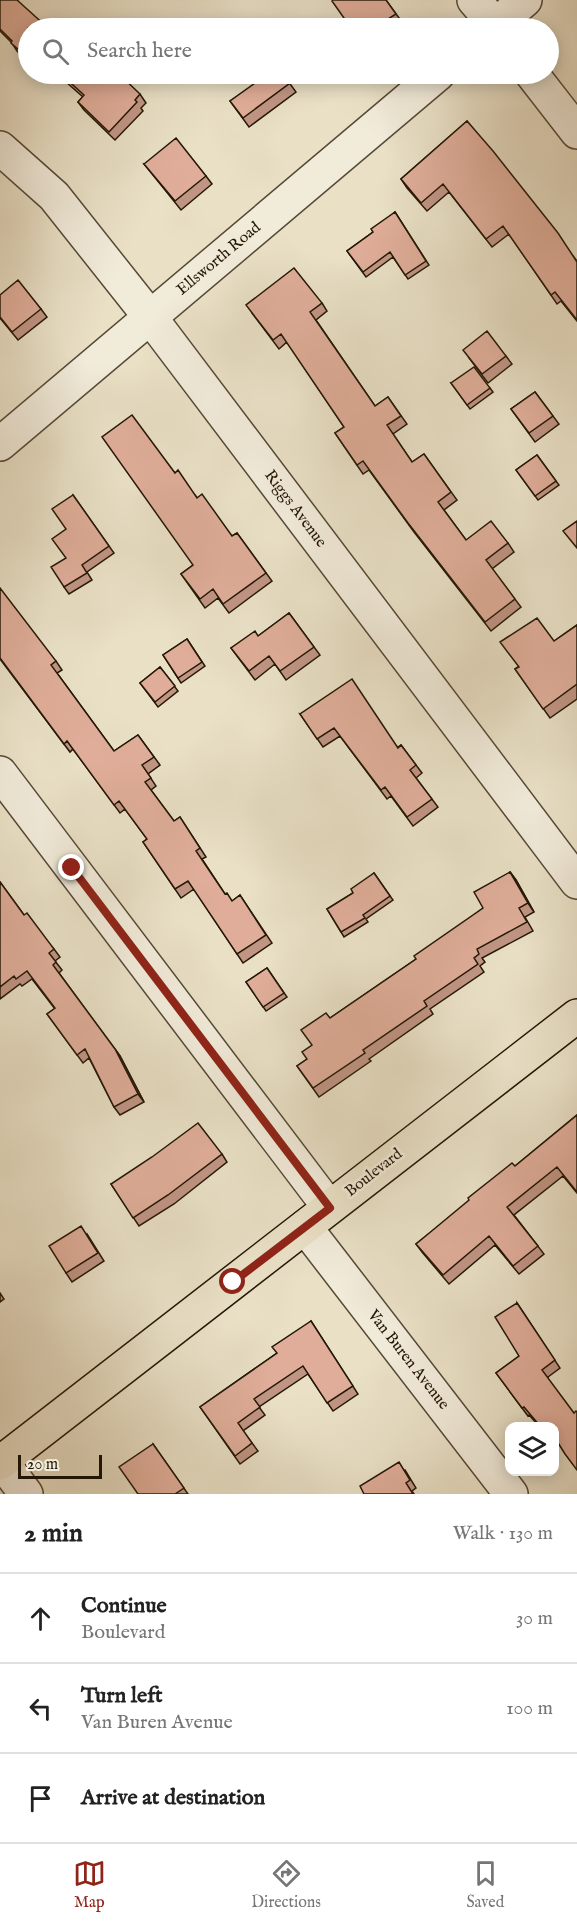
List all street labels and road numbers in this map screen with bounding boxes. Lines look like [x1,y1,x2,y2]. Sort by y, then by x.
street label: Ellsworth Road [173,218,266,300]
street label: Riggs Avenue [259,466,331,552]
street label: Boulevard [341,1144,407,1202]
street label: Van Buren Avenue [362,1305,453,1414]

